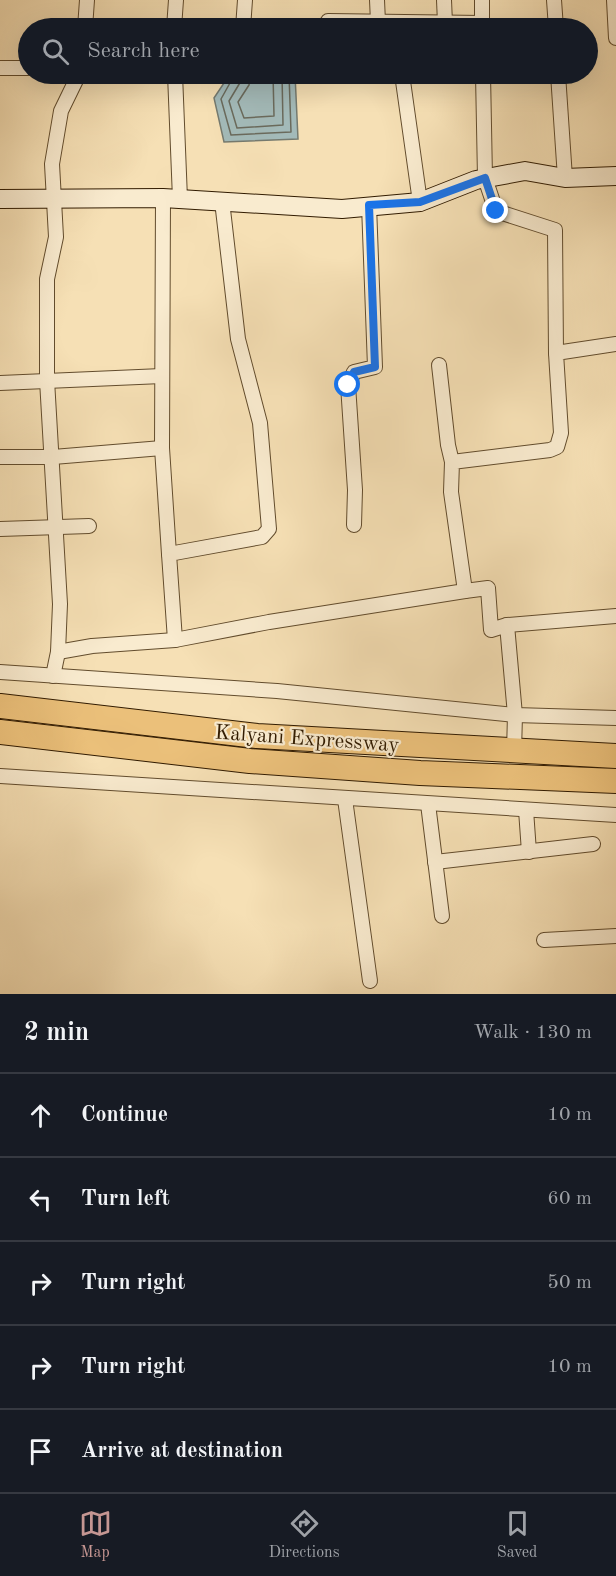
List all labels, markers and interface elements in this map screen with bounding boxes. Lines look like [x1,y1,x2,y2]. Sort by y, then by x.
search box [18,18,598,84]
icon: search [39,35,72,68]
text: Search here [87,40,200,62]
route end [482,197,508,223]
route start [334,371,360,397]
street label: Kalyani Expressway [214,723,400,756]
text: 2 min [24,1020,89,1046]
text: Walk · 130 m [473,1023,592,1043]
icon: ahead [24,1099,57,1132]
text: Continue [81,1104,168,1126]
text: 10 m [547,1105,592,1125]
icon: left [24,1183,57,1216]
text: Turn left [81,1188,170,1210]
text: 60 m [547,1189,592,1209]
icon: right [24,1267,57,1300]
text: Turn right [81,1272,185,1294]
text: 50 m [547,1273,592,1293]
icon: right [24,1351,57,1384]
text: Turn right [81,1356,185,1378]
text: 10 m [547,1357,592,1377]
icon: arrive [24,1435,57,1468]
text: Arrive at destination [81,1440,283,1462]
tab: Map [79,1507,112,1563]
tab: Directions [269,1507,340,1563]
tab: Saved [497,1507,537,1563]

